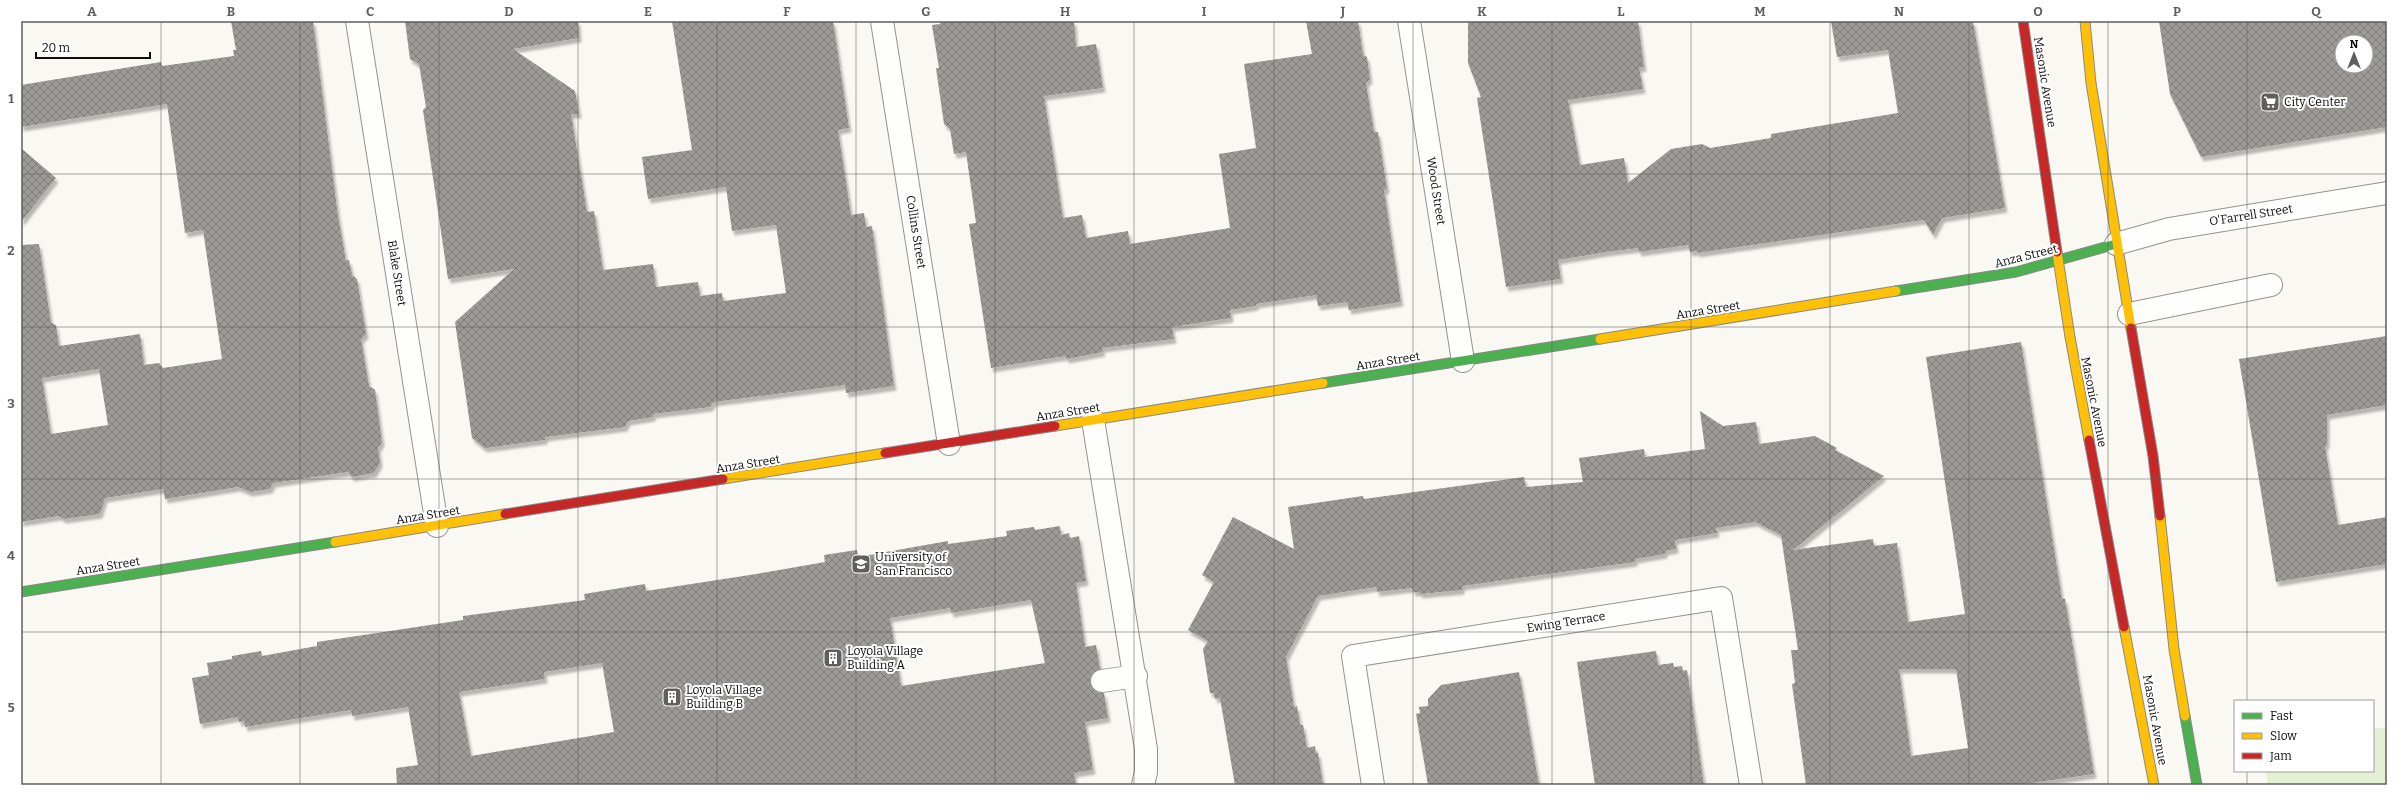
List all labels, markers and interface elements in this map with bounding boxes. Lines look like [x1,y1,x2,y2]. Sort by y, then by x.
text: A [87,4,97,19]
text: B [227,4,235,19]
text: C [366,4,374,19]
text: D [504,4,514,19]
text: E [644,4,652,19]
text: F [783,4,791,19]
text: G [921,4,931,19]
text: H [1060,4,1070,19]
text: I [1202,4,1207,19]
text: J [1340,4,1346,19]
text: K [1477,4,1487,19]
text: L [1617,4,1625,19]
text: M [1754,4,1766,19]
text: N [1894,4,1904,19]
text: O [2033,4,2043,19]
text: P [2173,4,2181,19]
text: Q [2311,4,2322,19]
scale bar [36,34,150,60]
north arrow [2334,34,2374,74]
street label: Masonic Avenue [2031,36,2059,128]
text: N [2350,38,2359,51]
text: 20 m [42,41,71,55]
text: 1 [8,91,14,106]
supermarket icon: City Center [2259,91,2281,113]
place label: City Center [2284,95,2346,109]
street label: Wood Street [1424,156,1448,227]
street label: Collins Street [903,194,929,270]
street label: O'Farrell Street [2208,201,2294,229]
street label: Blake Street [385,239,409,308]
street label: Anza Street [1993,241,2060,271]
text: 2 [7,243,15,258]
street label: Anza Street [1675,298,1742,322]
street label: Anza Street [1355,349,1422,373]
street label: Masonic Avenue [2078,356,2110,448]
text: 3 [7,396,15,411]
street label: Anza Street [1035,400,1102,424]
street label: Anza Street [715,452,782,476]
street label: Anza Street [395,503,462,527]
text: 4 [7,548,15,563]
place label: University of San Francisco [875,550,952,578]
school or university icon: University of San Francisco [850,553,872,575]
street label: Anza Street [75,554,142,578]
street label: Ewing Terrace [1526,609,1606,635]
place label: Loyola Village Building A [847,644,923,672]
building icon: Loyola Village Building A [822,647,844,669]
street label: Masonic Avenue [2140,674,2170,766]
place label: Loyola Village Building B [686,683,762,711]
building icon: Loyola Village Building B [661,686,683,708]
text: 5 [7,700,15,715]
legend [2234,700,2374,772]
text: Fast [2270,709,2294,723]
text: Slow [2270,729,2297,743]
text: Jam [2269,749,2292,763]

